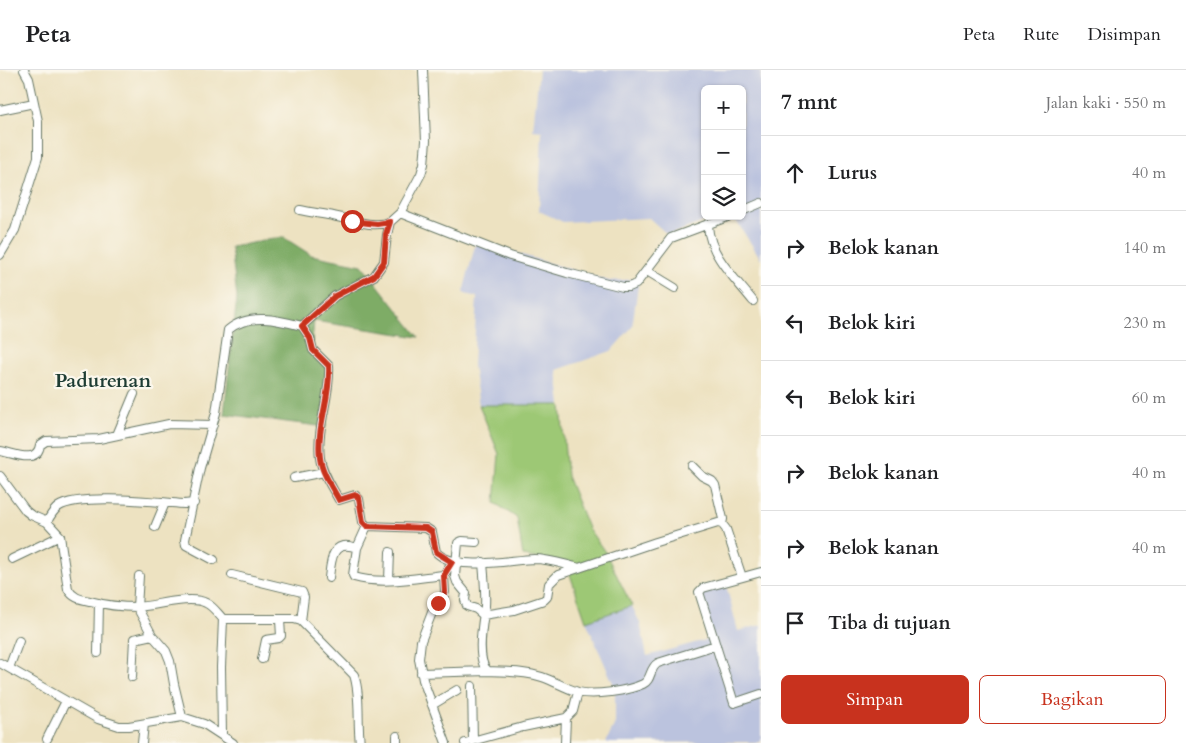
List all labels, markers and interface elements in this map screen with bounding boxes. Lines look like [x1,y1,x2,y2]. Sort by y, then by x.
text: Peta [25,18,71,51]
text: Peta [963,22,995,47]
text: Rute [1023,22,1059,47]
text: Disimpan [1087,22,1161,47]
map controls [701,85,746,220]
button: + [701,85,746,130]
text: 7 mnt [781,88,837,117]
text: Jalan kaki · 550 m [1046,92,1166,114]
button: − [701,130,746,175]
icon: ahead [781,159,809,187]
text: Lurus [828,160,877,186]
text: 40 m [1132,162,1166,184]
button: layers [701,175,746,220]
route start [341,210,364,233]
icon: right [781,234,809,262]
text: Belok kanan [828,235,939,261]
text: 140 m [1124,237,1166,259]
icon: left [781,309,809,337]
text: Belok kiri [828,310,915,336]
text: 230 m [1124,312,1166,334]
district label: Padurenan [55,367,152,394]
icon: left [781,384,809,412]
text: Belok kiri [828,385,915,411]
text: 60 m [1132,387,1166,409]
icon: right [781,459,809,487]
text: Belok kanan [828,460,939,486]
text: 40 m [1132,462,1166,484]
icon: right [781,534,809,562]
text: Belok kanan [828,535,939,561]
text: 40 m [1132,537,1166,559]
route end [427,592,450,615]
icon: arrive [781,609,809,637]
text: Tiba di tujuan [828,610,951,636]
button: Simpan [781,675,969,724]
button: Bagikan [979,675,1166,724]

